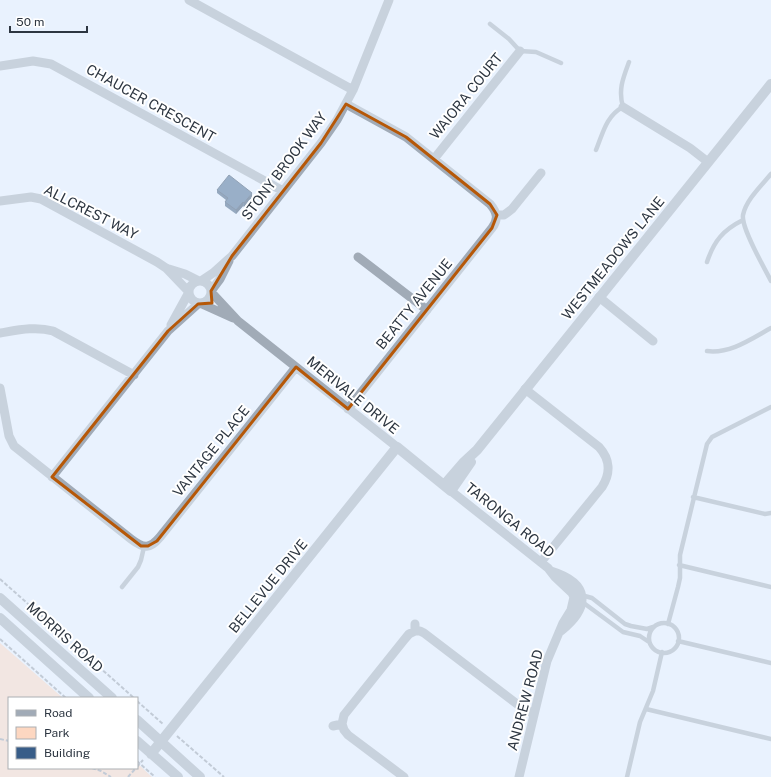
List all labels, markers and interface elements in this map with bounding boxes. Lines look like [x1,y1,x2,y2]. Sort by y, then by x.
scale bar [10,8,87,34]
text: 50 m [16,15,44,29]
street label: WAIORA COURT [426,50,506,142]
street label: CHAUCER CRESCENT [84,61,218,145]
street label: STONY BROOK WAY [238,108,330,223]
street label: ALLCREST WAY [41,181,141,243]
street label: WESTMEADOWS LANE [558,193,668,323]
street label: BEATTY AVENUE [373,256,455,352]
street label: MERIVALE DRIVE [304,353,402,437]
street label: VANTAGE PLACE [169,402,253,500]
street label: TARONGA ROAD [462,479,558,561]
street label: BELLEVUE DRIVE [225,536,311,636]
street label: MORRIS ROAD [24,599,106,675]
street label: ANDREW ROAD [504,648,546,752]
legend [8,697,138,769]
text: Road [44,706,72,720]
text: Park [44,726,70,740]
text: Building [44,746,90,760]

